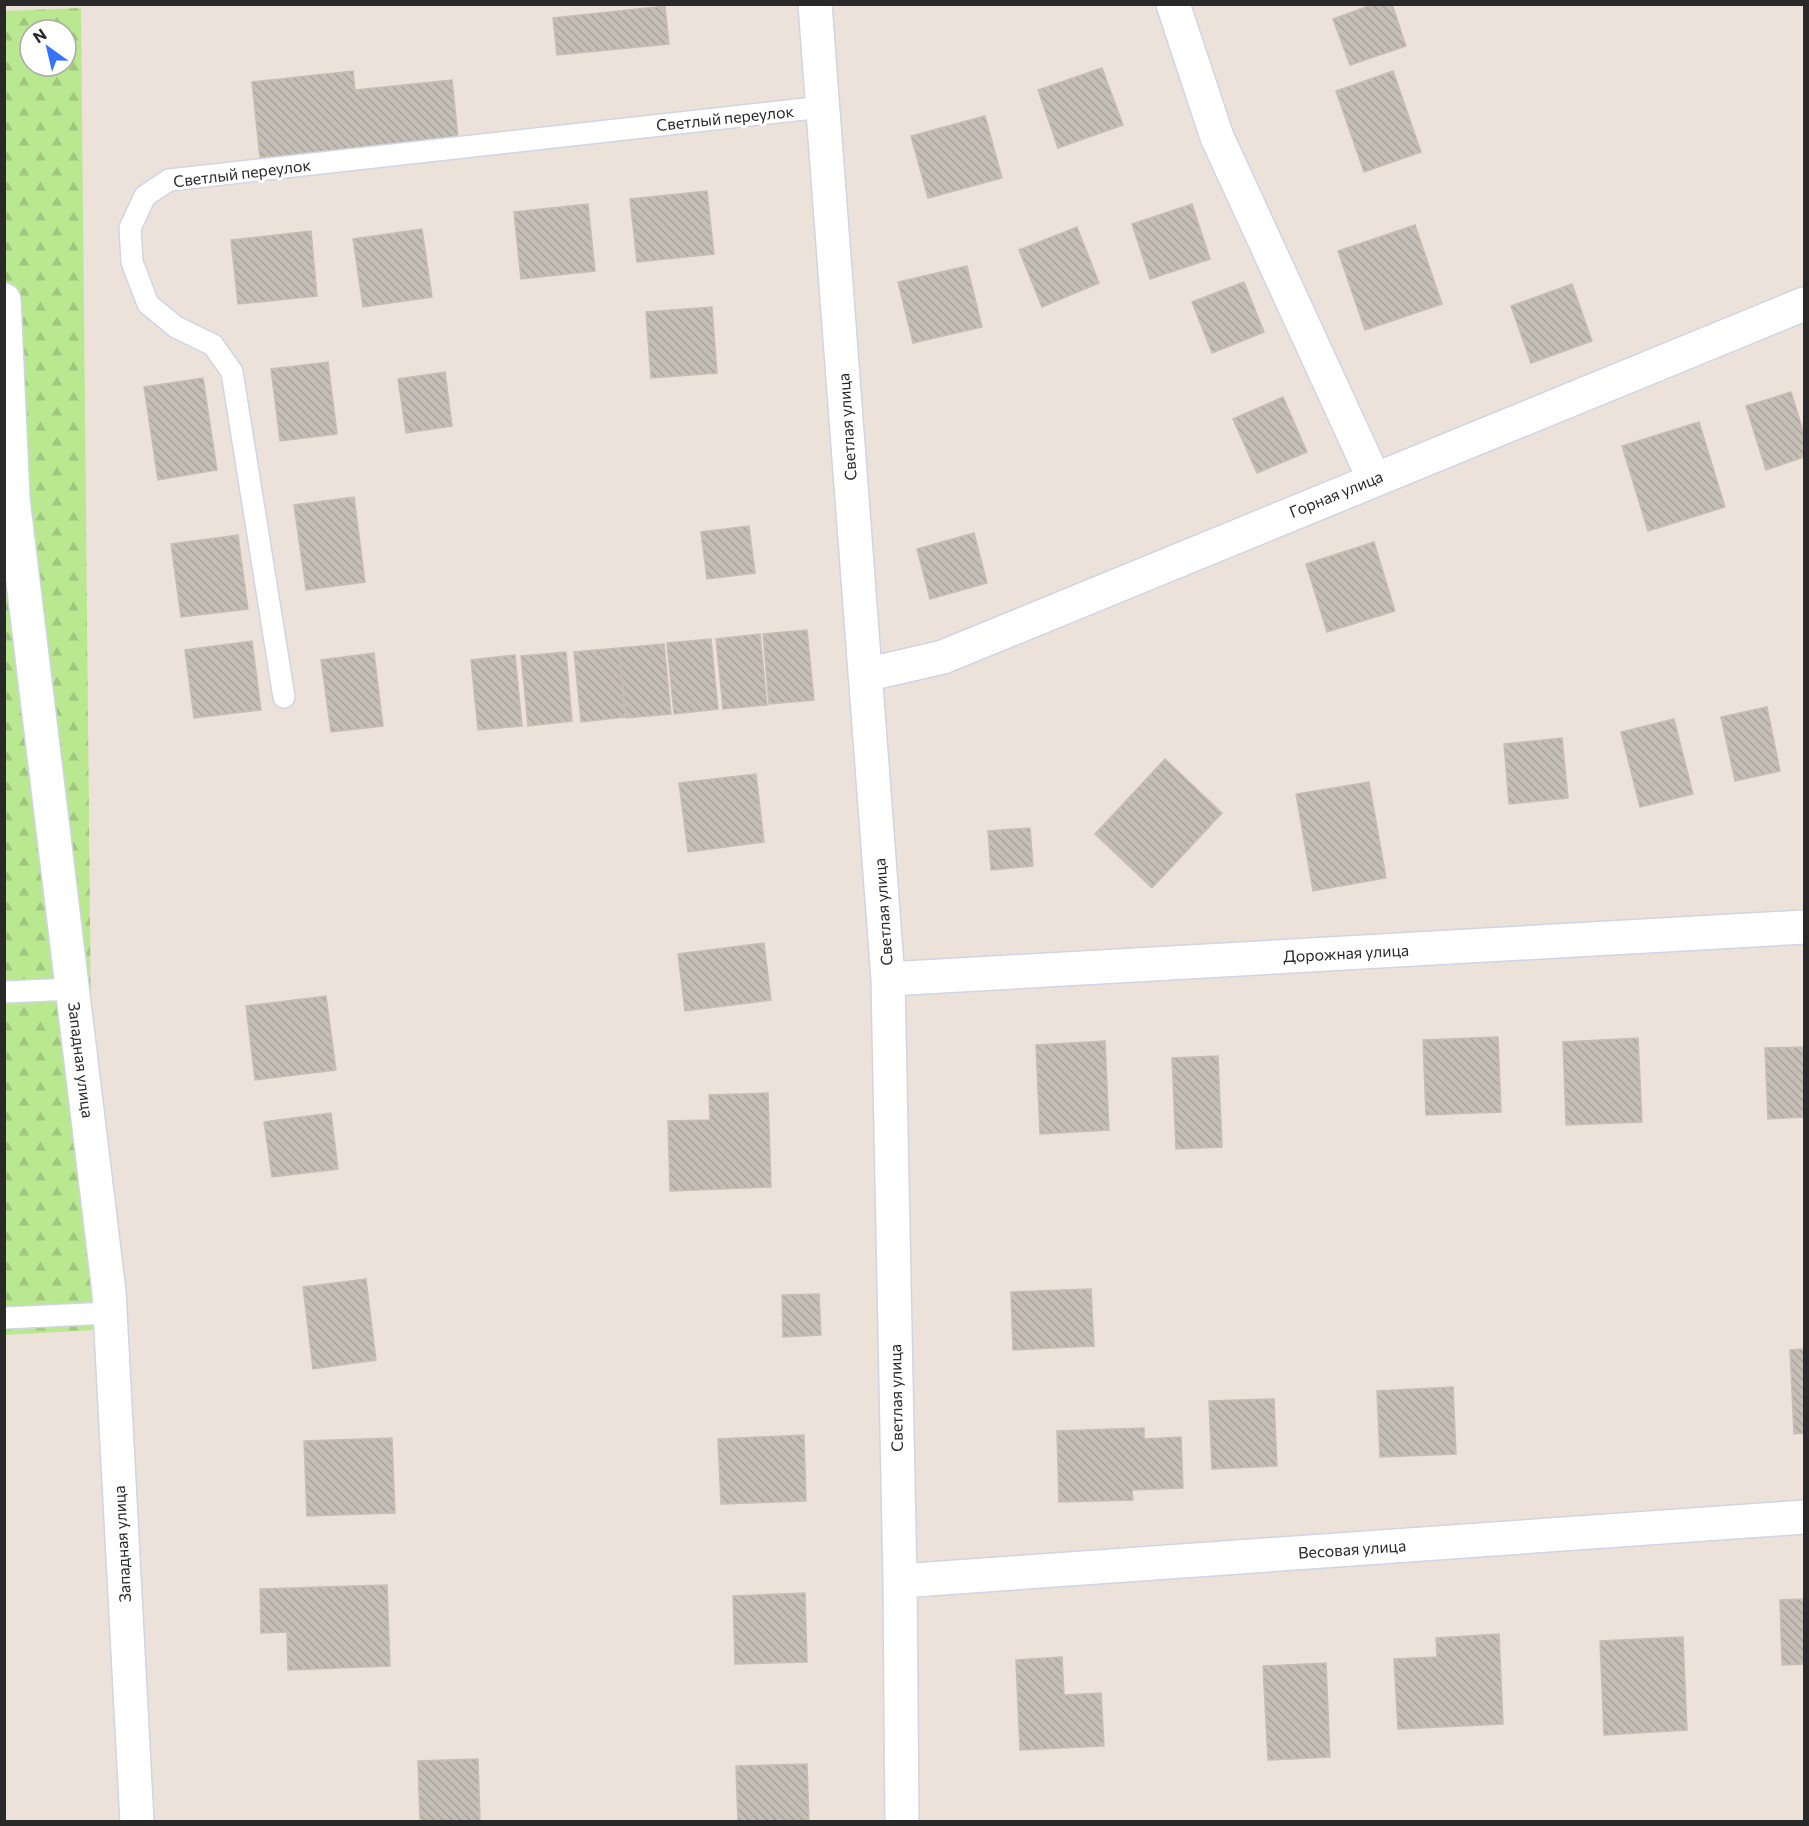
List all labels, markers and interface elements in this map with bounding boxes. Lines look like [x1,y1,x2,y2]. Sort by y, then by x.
north arrow [18,18,78,78]
text: N [29,24,50,46]
street label: Светлый переулок [655,101,795,134]
street label: Светлый переулок [172,155,312,190]
street label: Светлая улица [833,373,860,481]
street label: Горная улица [1286,466,1385,521]
street label: Светлая улица [869,858,896,966]
street label: Дорожная улица [1283,940,1409,965]
street label: Западная улица [65,1001,98,1119]
street label: Светлая улица [885,1344,906,1452]
street label: Западная улица [109,1485,134,1603]
street label: Весовая улица [1297,1535,1407,1562]

